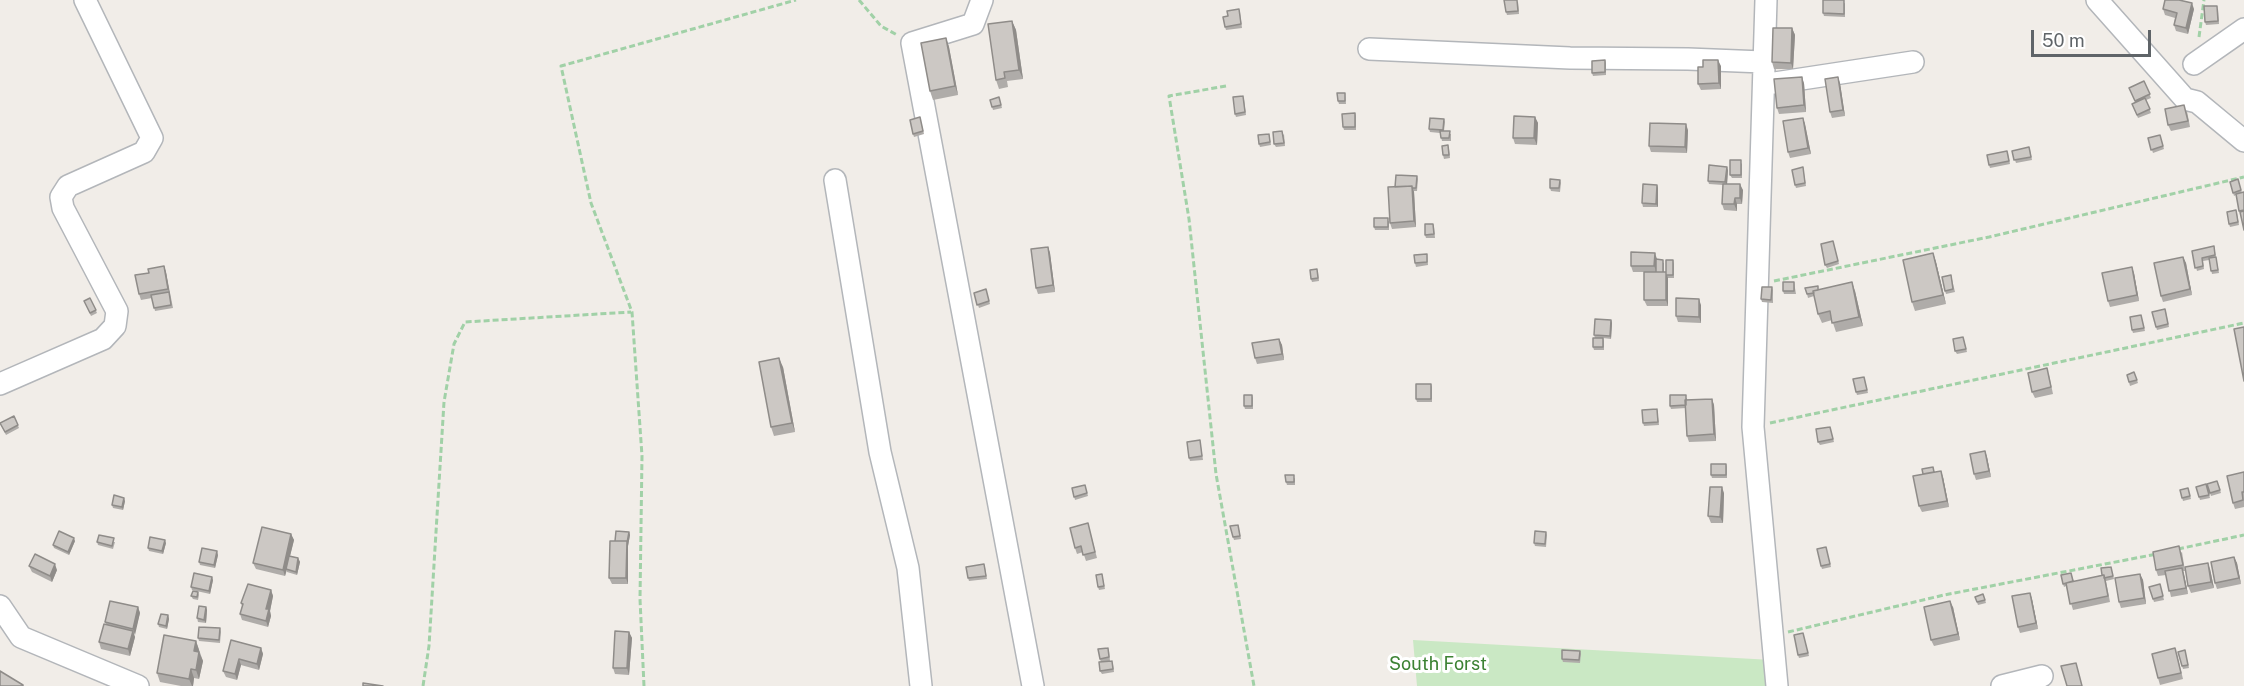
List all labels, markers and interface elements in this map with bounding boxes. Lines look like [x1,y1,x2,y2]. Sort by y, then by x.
scale bar [2034,18,2154,56]
text: 50 m [2042,30,2085,51]
park label: South Forst [1389,653,1487,675]

